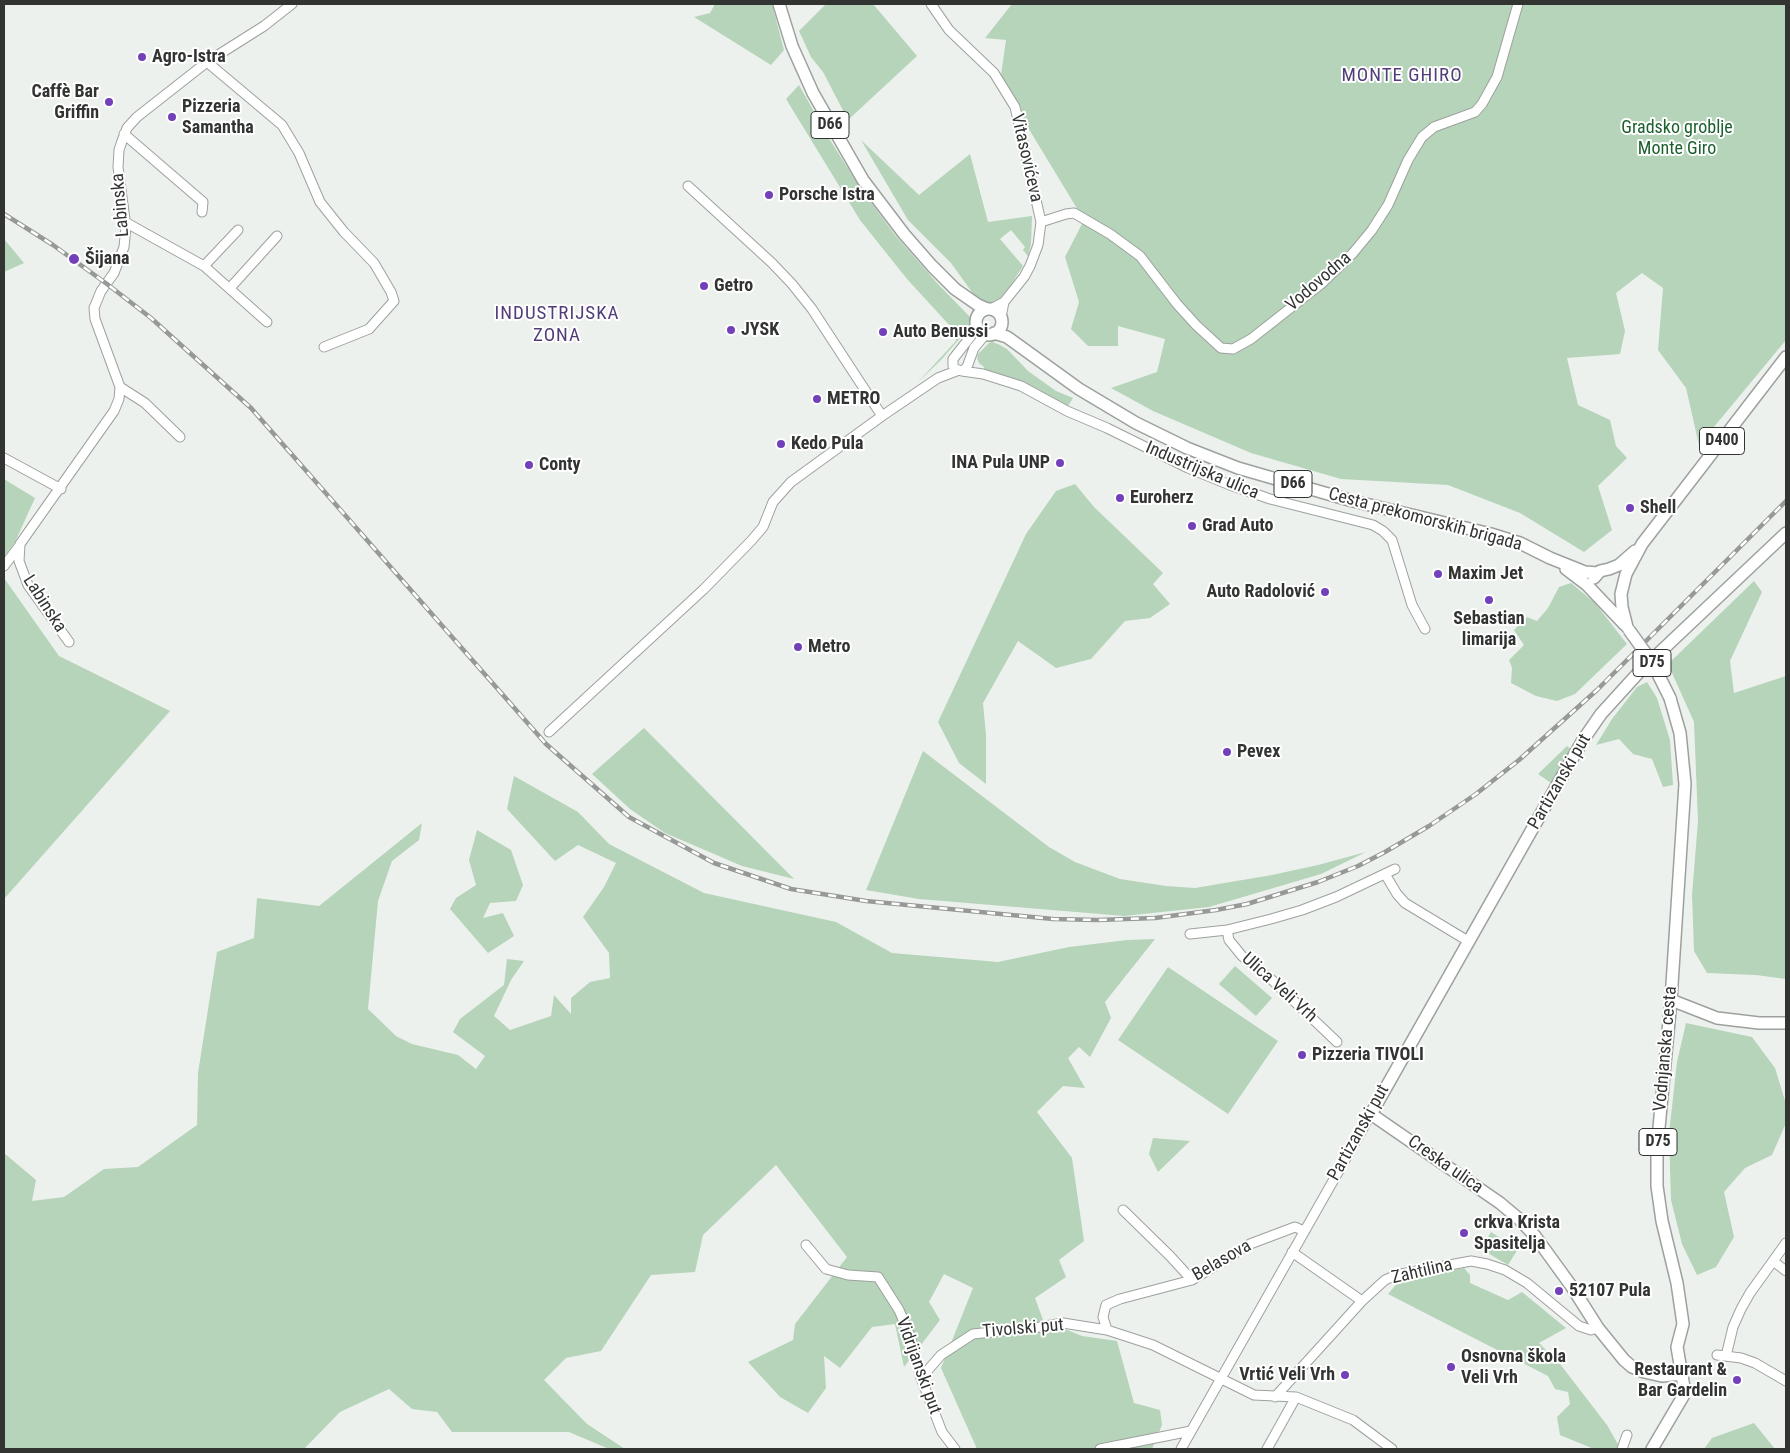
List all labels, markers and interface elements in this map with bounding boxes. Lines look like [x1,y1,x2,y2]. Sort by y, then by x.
place label: Agro-Istra [152,46,226,68]
marker: Agro-Istra [136,51,148,63]
district label: MONTE GHIRO [1340,65,1464,87]
place label: Caffè Bar Griffin [31,81,99,124]
marker: Caffè Bar Griffin [103,96,115,108]
place label: Pizzeria Samantha [182,96,254,138]
marker: Pizzeria Samantha [166,111,178,123]
road number: D66 [811,112,849,138]
street label: Vitasovićeva [1005,112,1047,204]
park label: Gradsko groblje Monte Giro [1621,117,1733,160]
street label: Labinska [107,172,135,238]
place label: Porsche Istra [779,184,875,206]
marker: Porsche Istra [763,189,775,201]
place label: Šijana [85,248,129,270]
street label: Vodovodna [1282,248,1356,316]
marker: Šijana [67,252,81,266]
place label: Getro [714,275,753,297]
marker: Getro [698,280,710,292]
district label: INDUSTRIJSKA ZONA [493,303,621,347]
place label: JYSK [741,319,779,341]
place label: Auto Benussi [893,321,988,343]
marker: JYSK [725,324,737,336]
marker: Auto Benussi [877,326,889,338]
place label: METRO [827,388,880,410]
marker: METRO [811,393,823,405]
road number: D400 [1700,428,1744,454]
place label: Kedo Pula [791,433,863,455]
street label: Industrijska ulica [1142,437,1262,505]
marker: Kedo Pula [775,438,787,450]
place label: INA Pula UNP [951,452,1050,474]
place label: Conty [539,454,581,476]
marker: INA Pula UNP [1054,457,1066,469]
marker: Conty [523,459,535,471]
road number: D66 [1274,470,1312,498]
street label: Cesta prekomorskih brigada [1326,484,1524,556]
place label: Euroherz [1130,487,1194,509]
marker: Euroherz [1114,492,1126,504]
place label: Shell [1640,497,1676,519]
marker: Shell [1624,502,1636,514]
place label: Grad Auto [1202,515,1273,537]
marker: Grad Auto [1186,520,1198,532]
place label: Maxim Jet [1448,563,1523,585]
marker: Maxim Jet [1432,568,1444,580]
street label: Labinska [18,571,70,637]
place label: Auto Radolović [1207,581,1315,603]
marker: Auto Radolović [1319,586,1331,598]
marker: Sebastian limarija [1483,594,1495,606]
place label: Sebastian limarija [1453,608,1525,650]
place label: Metro [808,636,850,658]
marker: Metro [792,641,804,653]
road number: D75 [1633,650,1671,676]
street label: Partizanski put [1524,730,1596,834]
place label: Pevex [1237,741,1280,763]
marker: Pevex [1221,746,1233,758]
street label: Ulica Veli Vrh [1237,949,1321,1027]
street label: Vodnjanska cesta [1650,985,1682,1113]
place label: Pizzeria TIVOLI [1312,1044,1424,1066]
marker: Pizzeria TIVOLI [1296,1049,1308,1061]
street label: Partizanski put [1324,1081,1394,1185]
road number: D75 [1639,1128,1677,1156]
street label: Creska ulica [1403,1131,1487,1199]
place label: crkva Krista Spasitelja [1474,1212,1560,1254]
marker: crkva Krista Spasitelja [1458,1227,1470,1239]
street label: Belasova [1189,1236,1255,1286]
street label: Zahtilina [1389,1255,1455,1289]
place label: 52107 Pula [1569,1280,1651,1302]
marker: 52107 Pula [1553,1285,1565,1297]
street label: Vidrijanski put [890,1315,946,1417]
street label: Tivolski put [981,1315,1065,1343]
place label: Osnovna škola Veli Vrh [1461,1346,1566,1388]
place label: Restaurant & Bar Gardelin [1634,1359,1727,1402]
marker: Osnovna škola Veli Vrh [1445,1361,1457,1373]
place label: Vrtić Veli Vrh [1239,1364,1335,1386]
marker: Vrtić Veli Vrh [1339,1369,1351,1381]
marker: Restaurant & Bar Gardelin [1731,1374,1743,1386]

